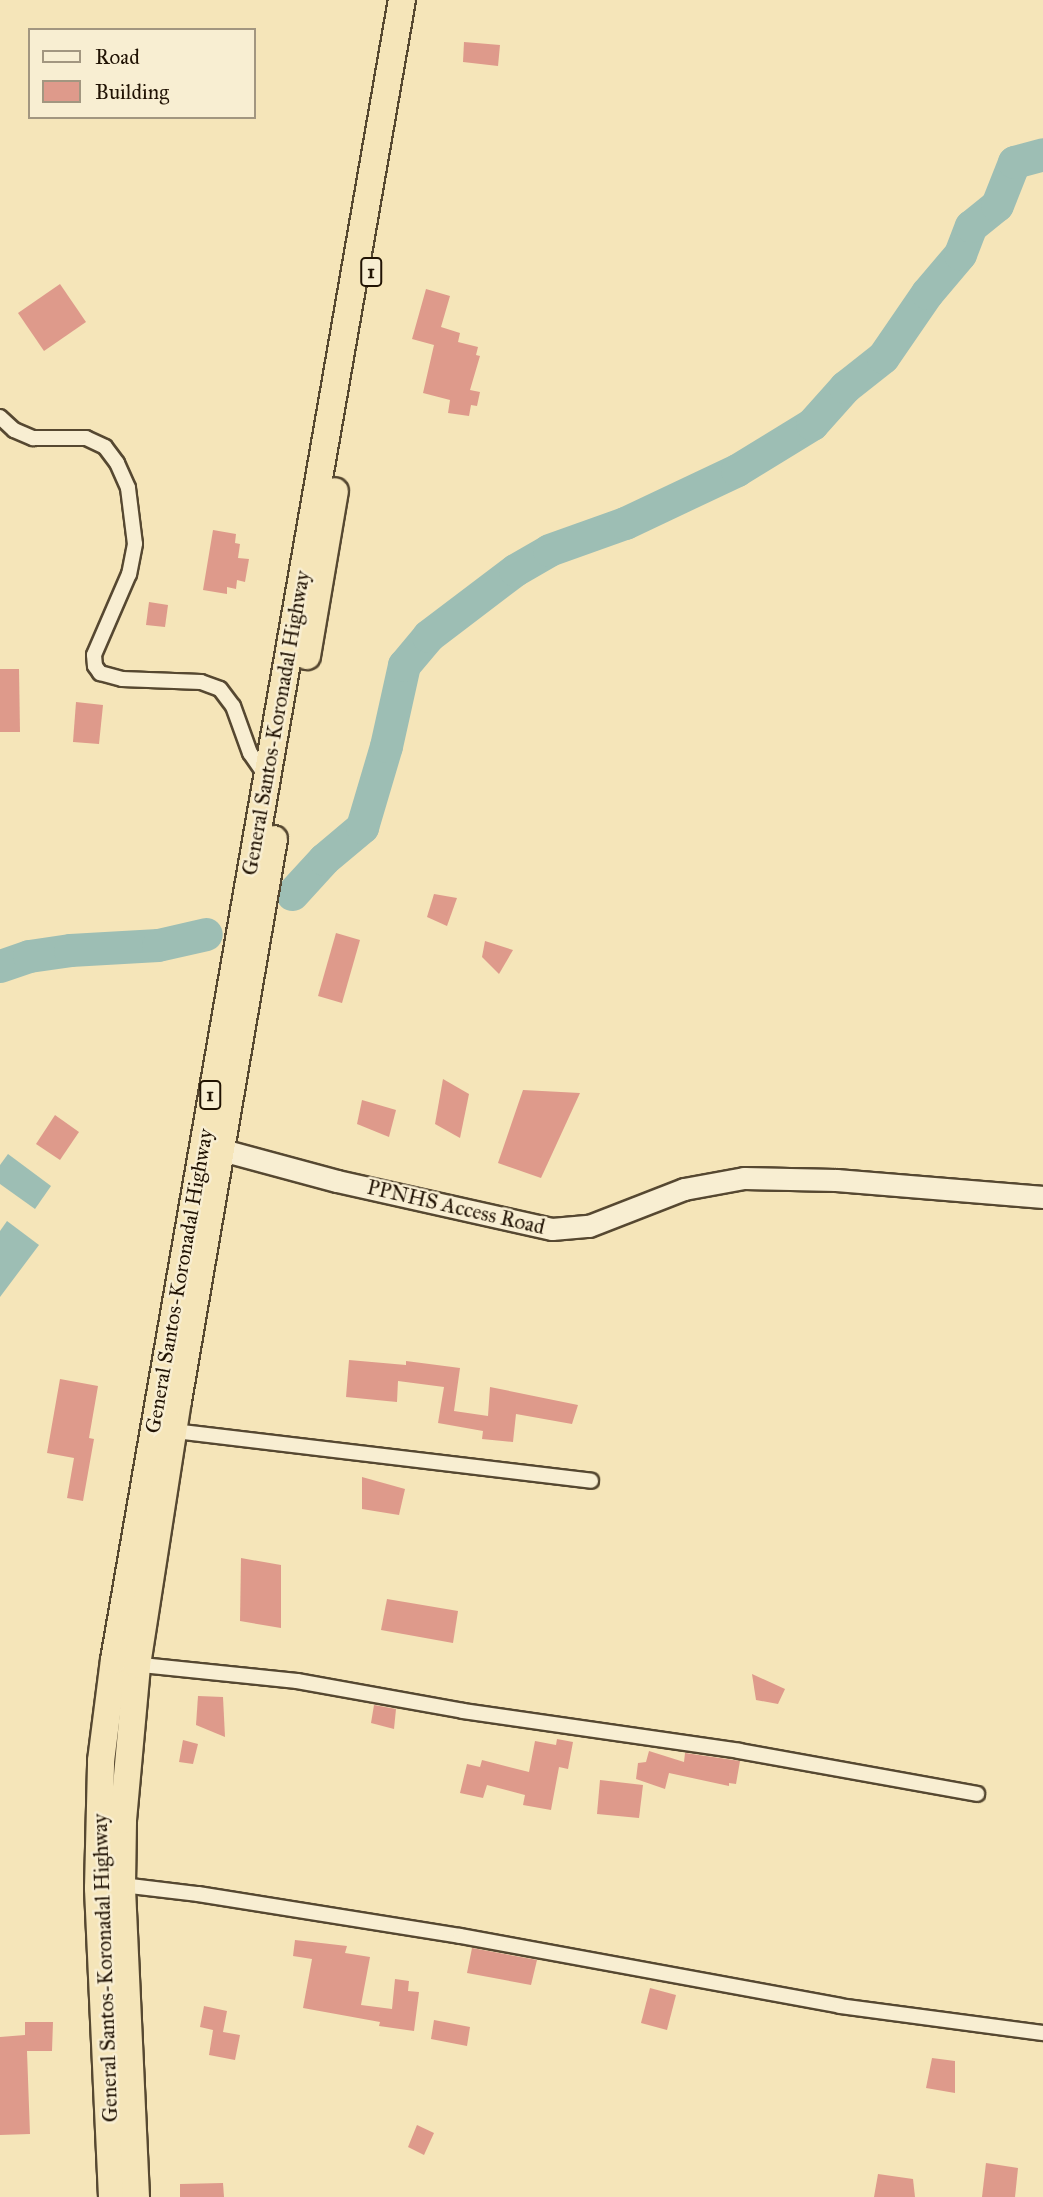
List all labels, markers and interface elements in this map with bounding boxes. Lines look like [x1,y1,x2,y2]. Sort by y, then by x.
legend [28,28,256,119]
text: Road [95,44,140,70]
text: Building [95,79,169,105]
road number: 1 [359,256,383,288]
street label: General Santos-Koronadal Highway [237,569,315,877]
road number: 1 [198,1079,222,1110]
street label: General Santos-Koronadal Highway [140,1127,218,1435]
street label: PPNHS Access Road [365,1174,547,1240]
street label: General Santos-Koronadal Highway [87,1813,123,2123]

